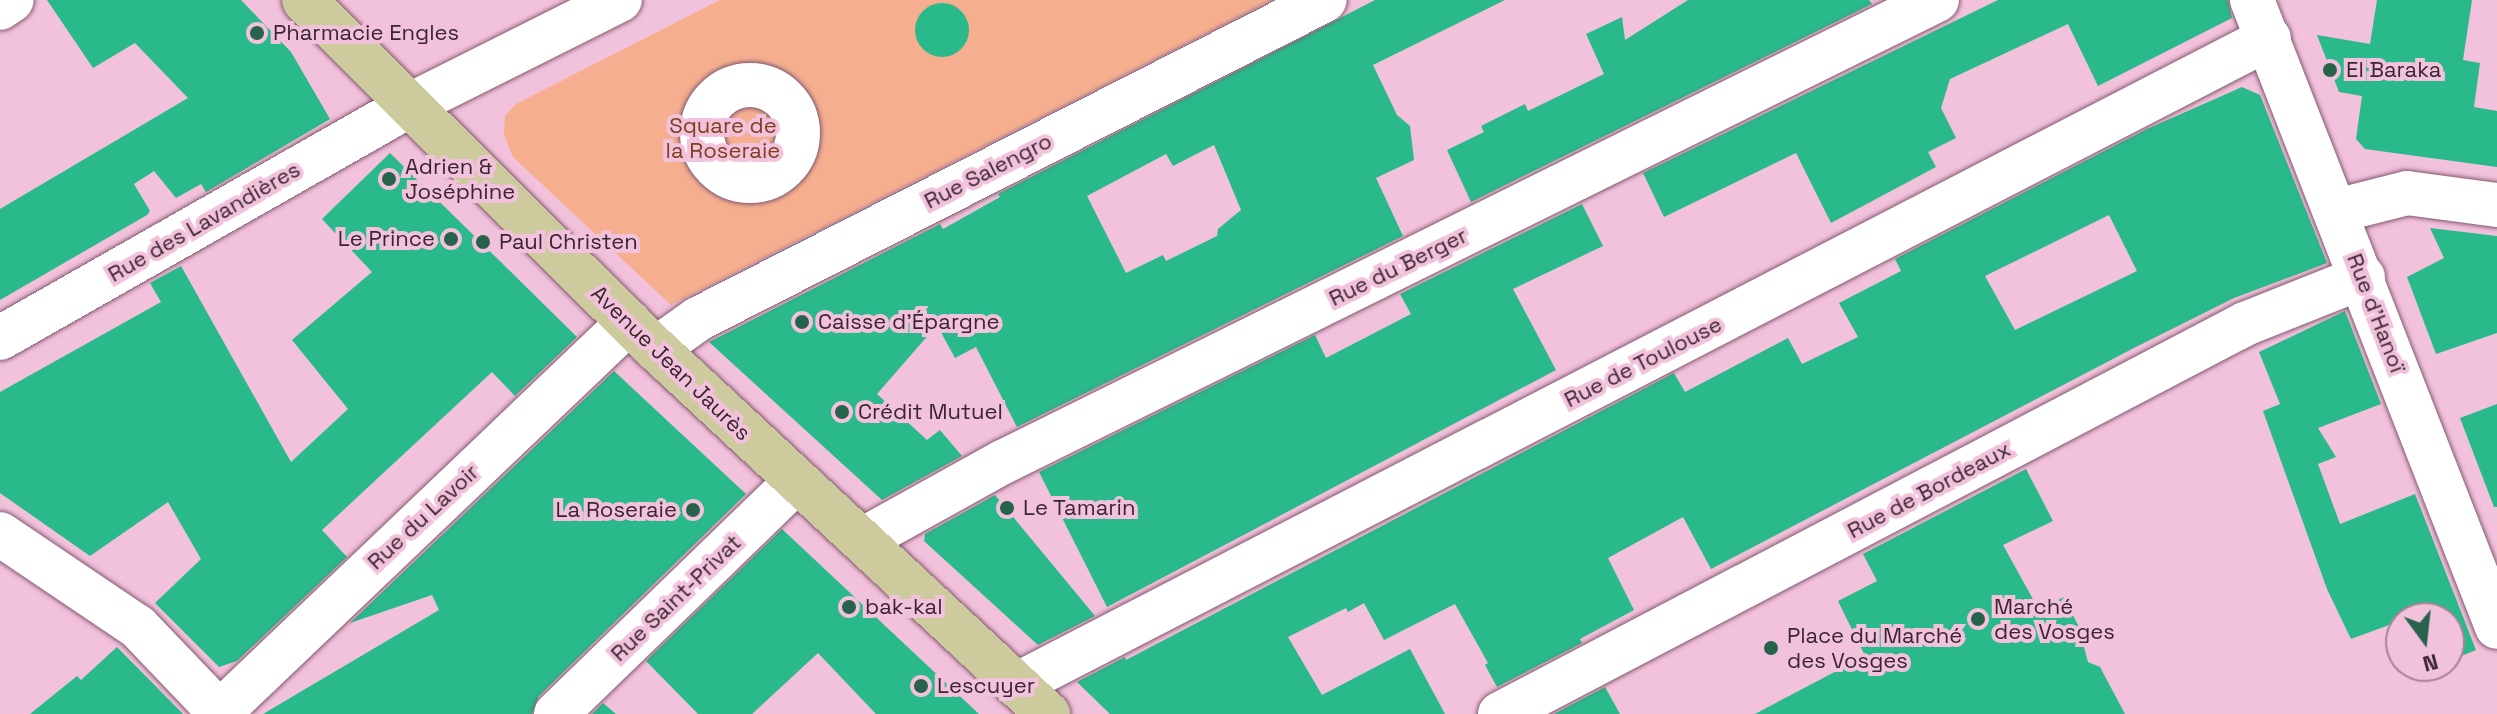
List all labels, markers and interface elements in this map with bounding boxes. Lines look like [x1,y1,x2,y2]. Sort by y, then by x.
place label: Pharmacie Engles [273,20,459,46]
marker: Pharmacie Engles [248,24,266,42]
place label: El Baraka [2346,57,2441,83]
marker: El Baraka [2321,61,2339,79]
park label: Square de la Roseraie [666,112,780,164]
street label: Rue Salengro [920,128,1056,214]
place label: Adrien & Joséphine [405,153,515,204]
street label: Rue des Lavandières [103,156,305,288]
marker: Adrien & Joséphine [380,170,398,188]
street label: Rue du Berger [1325,222,1471,312]
place label: Le Prince [338,226,435,252]
place label: Paul Christen [499,229,638,255]
marker: Le Prince [442,230,460,248]
marker: Paul Christen [474,233,492,251]
street label: Rue d'Hanoï [2341,250,2411,376]
street label: Avenue Jean Jaurès [586,280,756,446]
place label: Caisse d'Épargne [818,309,999,335]
street label: Rue de Toulouse [1560,311,1726,413]
marker: Caisse d'Épargne [793,313,811,331]
place label: Crédit Mutuel [858,399,1003,425]
marker: Crédit Mutuel [833,403,851,421]
street label: Rue de Bordeaux [1843,436,2015,544]
street label: Rue du Lavoir [362,459,484,575]
place label: Le Tamarin [1023,495,1136,521]
place label: La Roseraie [556,497,677,523]
marker: Le Tamarin [998,499,1016,517]
marker: La Roseraie [684,501,702,519]
street label: Rue Saint-Privat [605,529,747,667]
place label: Marché des Vosges [1994,593,2115,644]
place label: bak-kal [865,594,943,620]
marker: bak-kal [840,598,858,616]
north arrow [2385,602,2465,682]
marker: Marché des Vosges [1969,610,1987,628]
place label: Place du Marché des Vosges [1787,622,1962,674]
marker: Place du Marché des Vosges [1762,639,1780,657]
text: N [2420,648,2441,679]
place label: Lescuyer [937,673,1035,699]
marker: Lescuyer [912,677,930,695]

